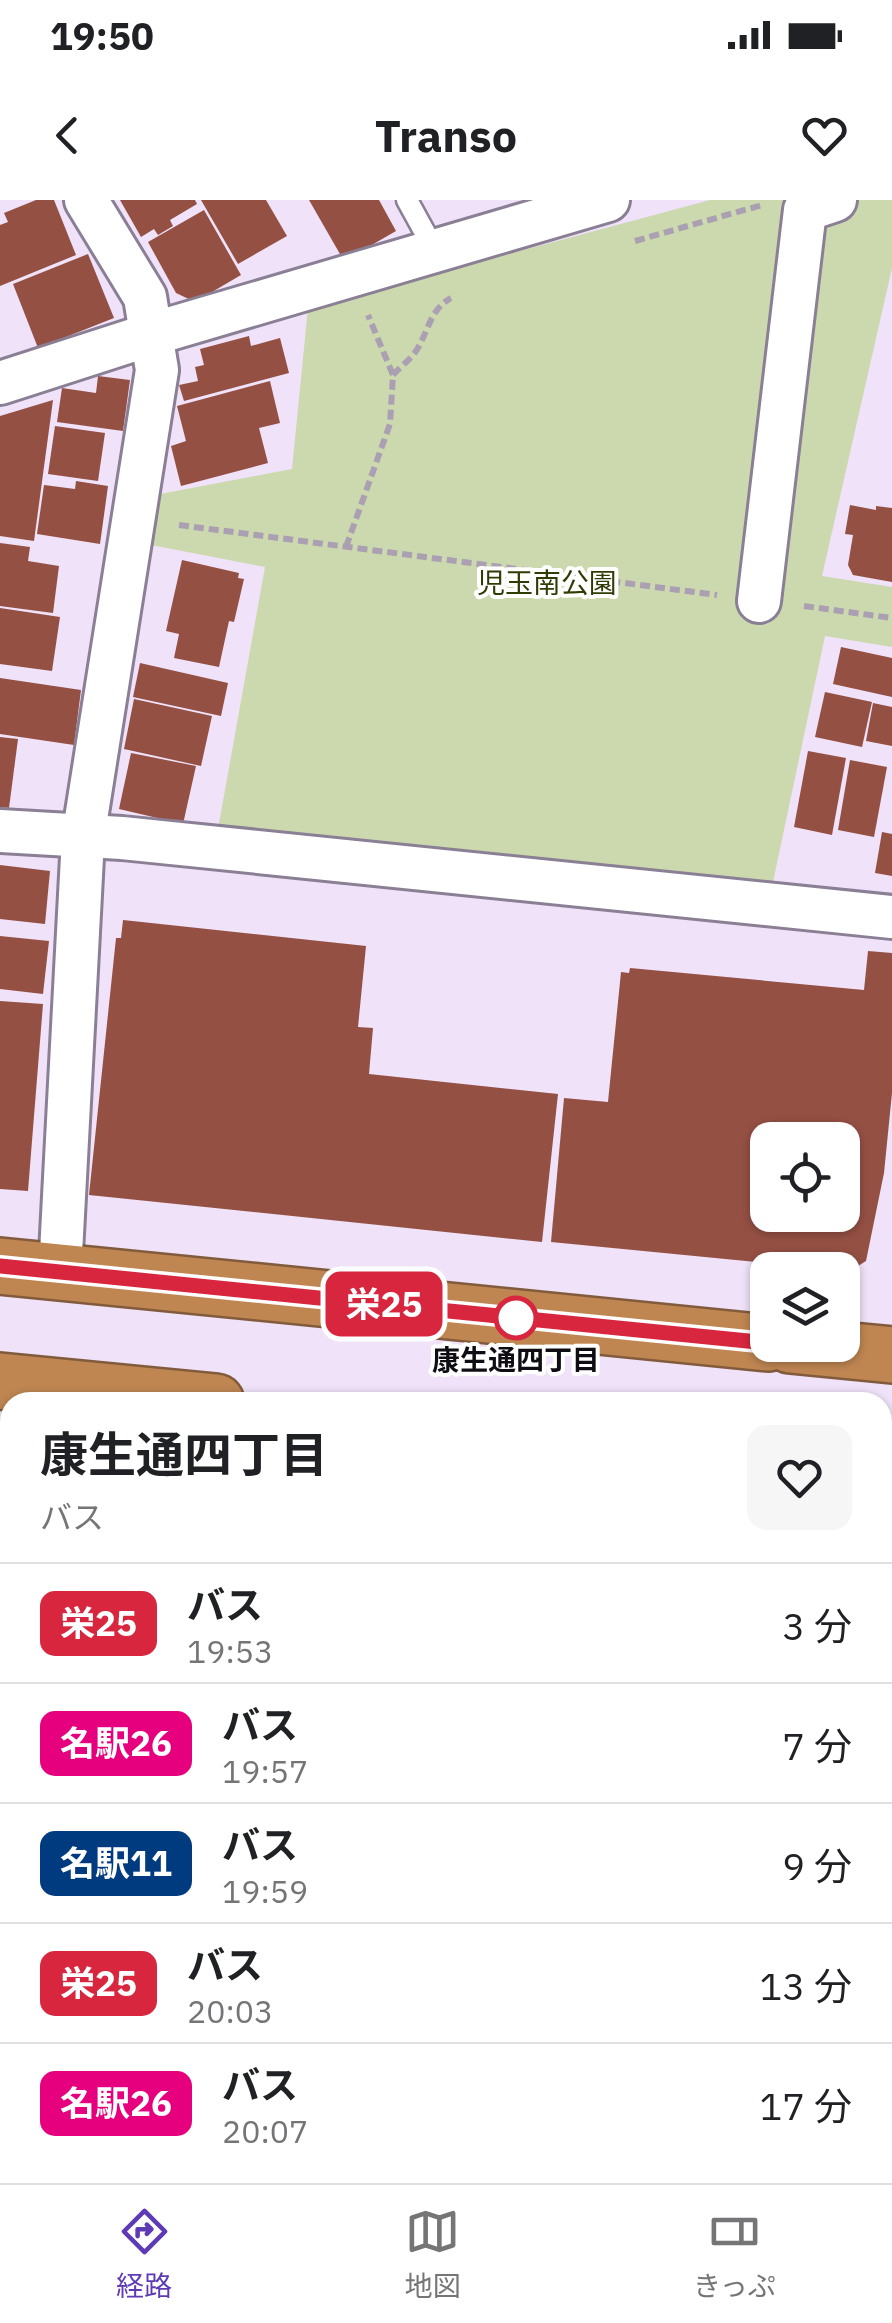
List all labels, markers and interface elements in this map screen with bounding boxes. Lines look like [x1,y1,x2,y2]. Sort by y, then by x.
text: 19:50 [50,11,154,60]
text: Transo [375,106,517,164]
icon: back [40,108,95,163]
icon: heart [797,108,852,163]
park label: 児玉南公園 [477,564,617,601]
map controls [750,1122,860,1362]
button: locate [750,1122,860,1232]
button: layers [750,1252,860,1362]
line badge: 栄25 [326,1272,442,1336]
text: 栄25 [345,1281,423,1327]
marker: 康生通四丁目 [495,1297,537,1339]
place label: 康生通四丁目 [432,1341,600,1378]
text: 康生通四丁目 [40,1423,328,1485]
button: heart [747,1425,852,1530]
text: バス [40,1496,104,1538]
text: バス [187,1580,263,1629]
text: 栄25 [60,1600,137,1646]
text: 3 分 [782,1601,852,1650]
text: 19:53 [187,1630,273,1672]
text: バス [222,1700,298,1749]
text: 名駅26 [60,1720,172,1766]
text: 7 分 [782,1721,852,1770]
text: 19:57 [222,1750,308,1792]
text: バス [222,1820,298,1869]
text: 名駅11 [60,1840,172,1886]
text: 9 分 [782,1841,852,1890]
text: 19:59 [222,1870,308,1912]
text: バス [187,1940,263,1989]
text: 栄25 [60,1960,137,2006]
text: 13 分 [759,1961,852,2010]
text: 20:03 [187,1990,273,2032]
text: バス [222,2060,298,2109]
text: 名駅26 [60,2080,172,2126]
text: 17 分 [759,2081,852,2130]
text: 20:07 [222,2110,308,2152]
tab: 経路 [116,2204,172,2304]
tab: 地図 [405,2204,461,2304]
tab: きっぷ [693,2204,776,2304]

